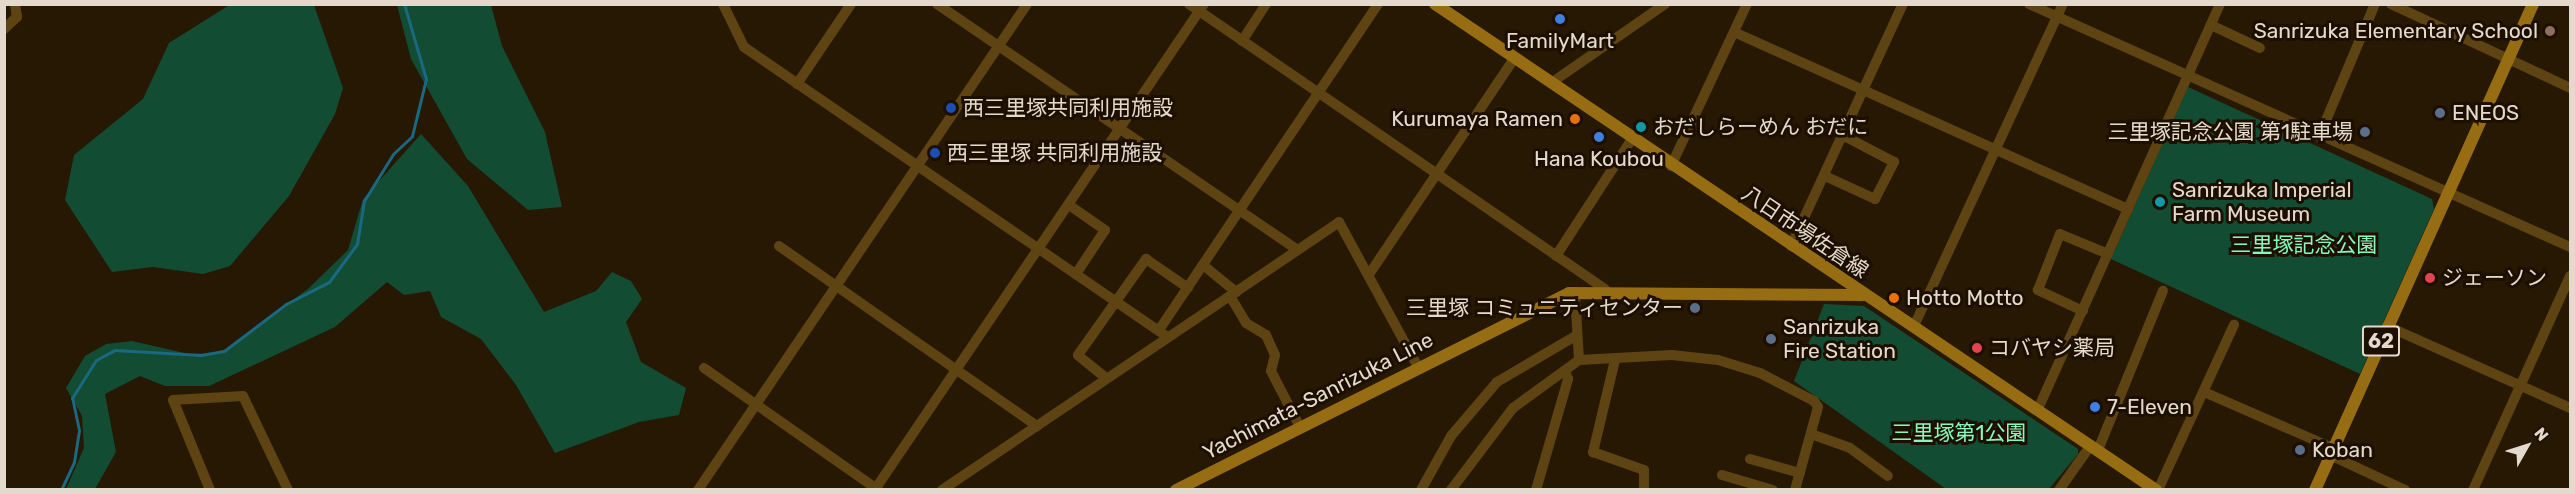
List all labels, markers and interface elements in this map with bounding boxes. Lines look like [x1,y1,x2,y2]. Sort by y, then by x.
marker: FamilyMart [1553,12,1567,26]
place label: Sanrizuka Elementary School [2253,18,2538,44]
marker: Sanrizuka Elementary School [2543,24,2557,38]
place label: FamilyMart [1506,28,1614,54]
place label: 西三里塚共同利用施設 [963,95,1173,121]
place label: ENEOS [2452,100,2519,126]
marker: 西三里塚共同利用施設 [944,101,958,115]
place label: Kurumaya Ramen [1391,106,1563,132]
marker: ENEOS [2433,106,2447,120]
marker: Kurumaya Ramen [1568,112,1582,126]
place label: おだしらーめん おだに [1653,114,1868,140]
place label: 三里塚記念公園 第1駐車場 [2108,119,2353,145]
marker: おだしらーめん おだに [1634,120,1648,134]
marker: 三里塚記念公園 第1駐車場 [2358,125,2372,139]
marker: Hana Koubou [1592,130,1606,144]
place label: 西三里塚 共同利用施設 [947,140,1162,166]
marker: 西三里塚 共同利用施設 [928,146,942,160]
place label: Hana Koubou [1534,146,1664,172]
place label: Sanrizuka Imperial Farm Museum [2172,177,2352,227]
street label: 八日市場佐倉線 [1737,180,1873,284]
marker: Sanrizuka Imperial Farm Museum [2153,195,2167,209]
park label: 三里塚記念公園 [2231,232,2377,258]
place label: ジェーソン [2442,265,2547,291]
marker: ジェーソン [2423,271,2437,285]
place label: Hotto Motto [1906,285,2024,311]
marker: Hotto Motto [1887,291,1901,305]
place label: 三里塚 コミュニティセンター [1405,295,1683,321]
marker: 三里塚 コミュニティセンター [1688,301,1702,315]
place label: Sanrizuka Fire Station [1783,314,1896,364]
road number: 62 [2362,324,2400,358]
street label: Yachimata-Sanrizuka Line [1199,327,1437,465]
marker: Sanrizuka Fire Station [1764,332,1778,346]
place label: コバヤシ薬局 [1989,335,2115,361]
marker: コバヤシ薬局 [1970,341,1984,355]
place label: 7-Eleven [2107,394,2192,420]
marker: 7-Eleven [2088,400,2102,414]
north arrow [2497,416,2557,476]
park label: 三里塚第1公園 [1892,420,2026,446]
text: N [2530,424,2552,445]
place label: Koban [2312,437,2373,463]
marker: Koban [2293,443,2307,457]

